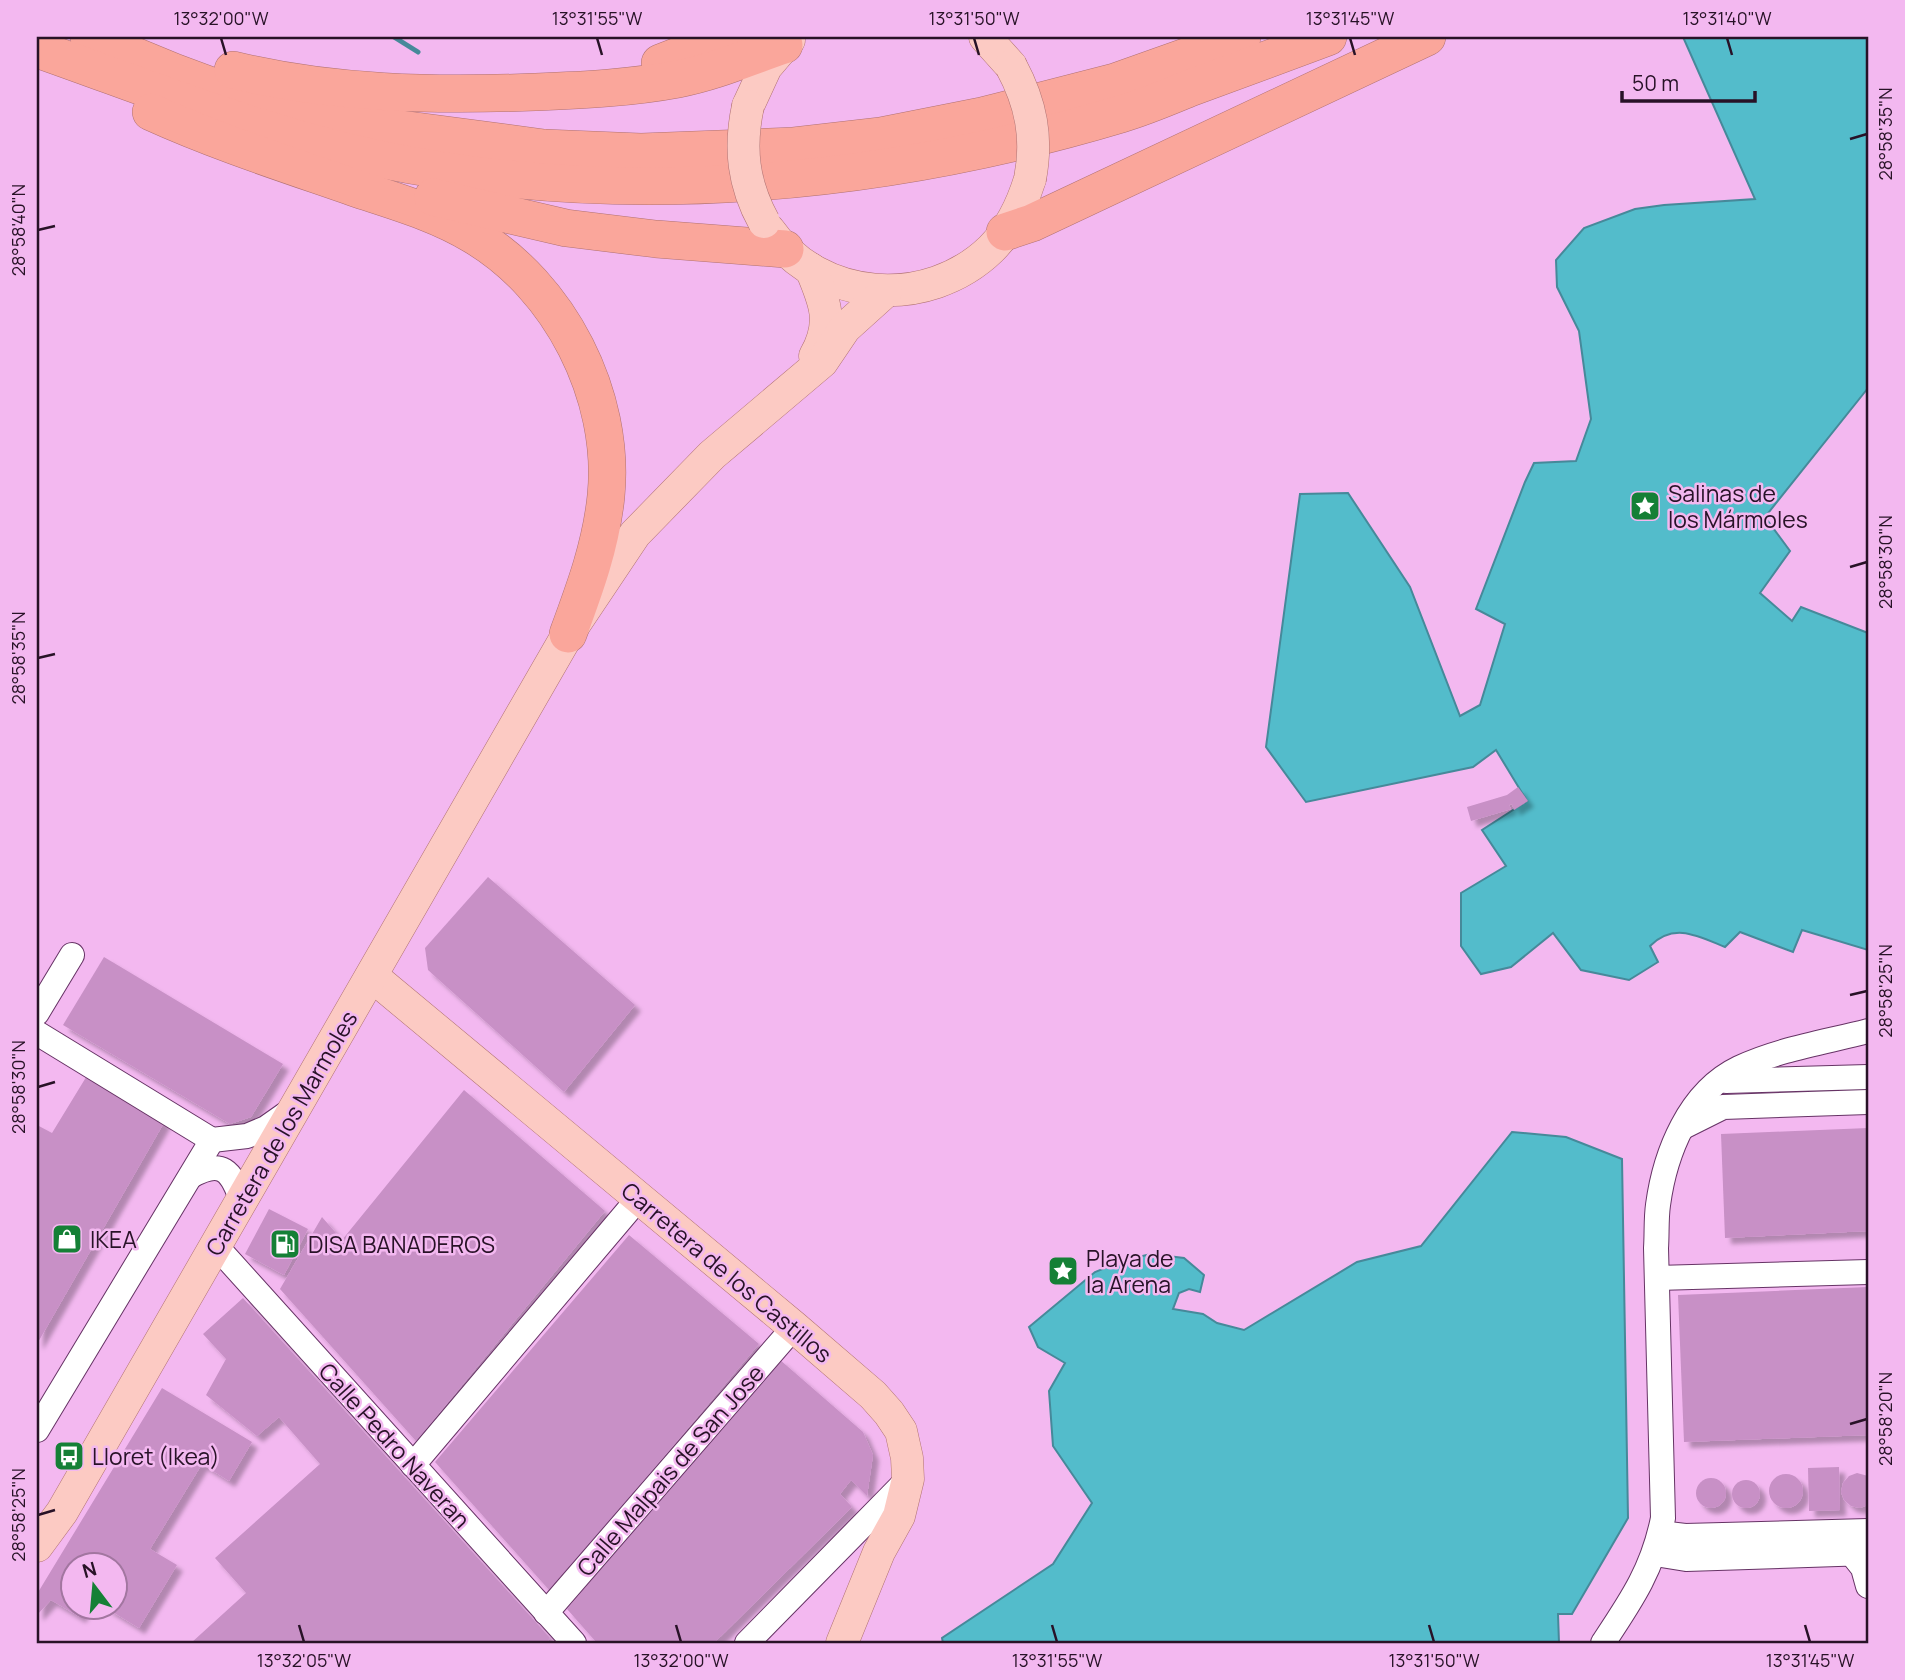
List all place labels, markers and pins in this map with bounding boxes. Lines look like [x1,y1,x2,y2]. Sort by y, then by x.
place label: Salinas de los Mármoles [1668,477,1808,535]
place icon: Salinas de los Mármoles [1628,489,1662,523]
shop icon: IKEA [50,1222,84,1256]
place label: IKEA [90,1223,137,1255]
fuel station icon: DISA BANADEROS [268,1227,302,1261]
place label: DISA BANADEROS [308,1228,495,1260]
place label: Playa de la Arena [1086,1242,1173,1300]
place icon: Playa de la Arena [1046,1254,1080,1288]
bus stop icon: Lloret (Ikea) [52,1439,86,1473]
place label: Lloret (Ikea) [92,1440,220,1472]

